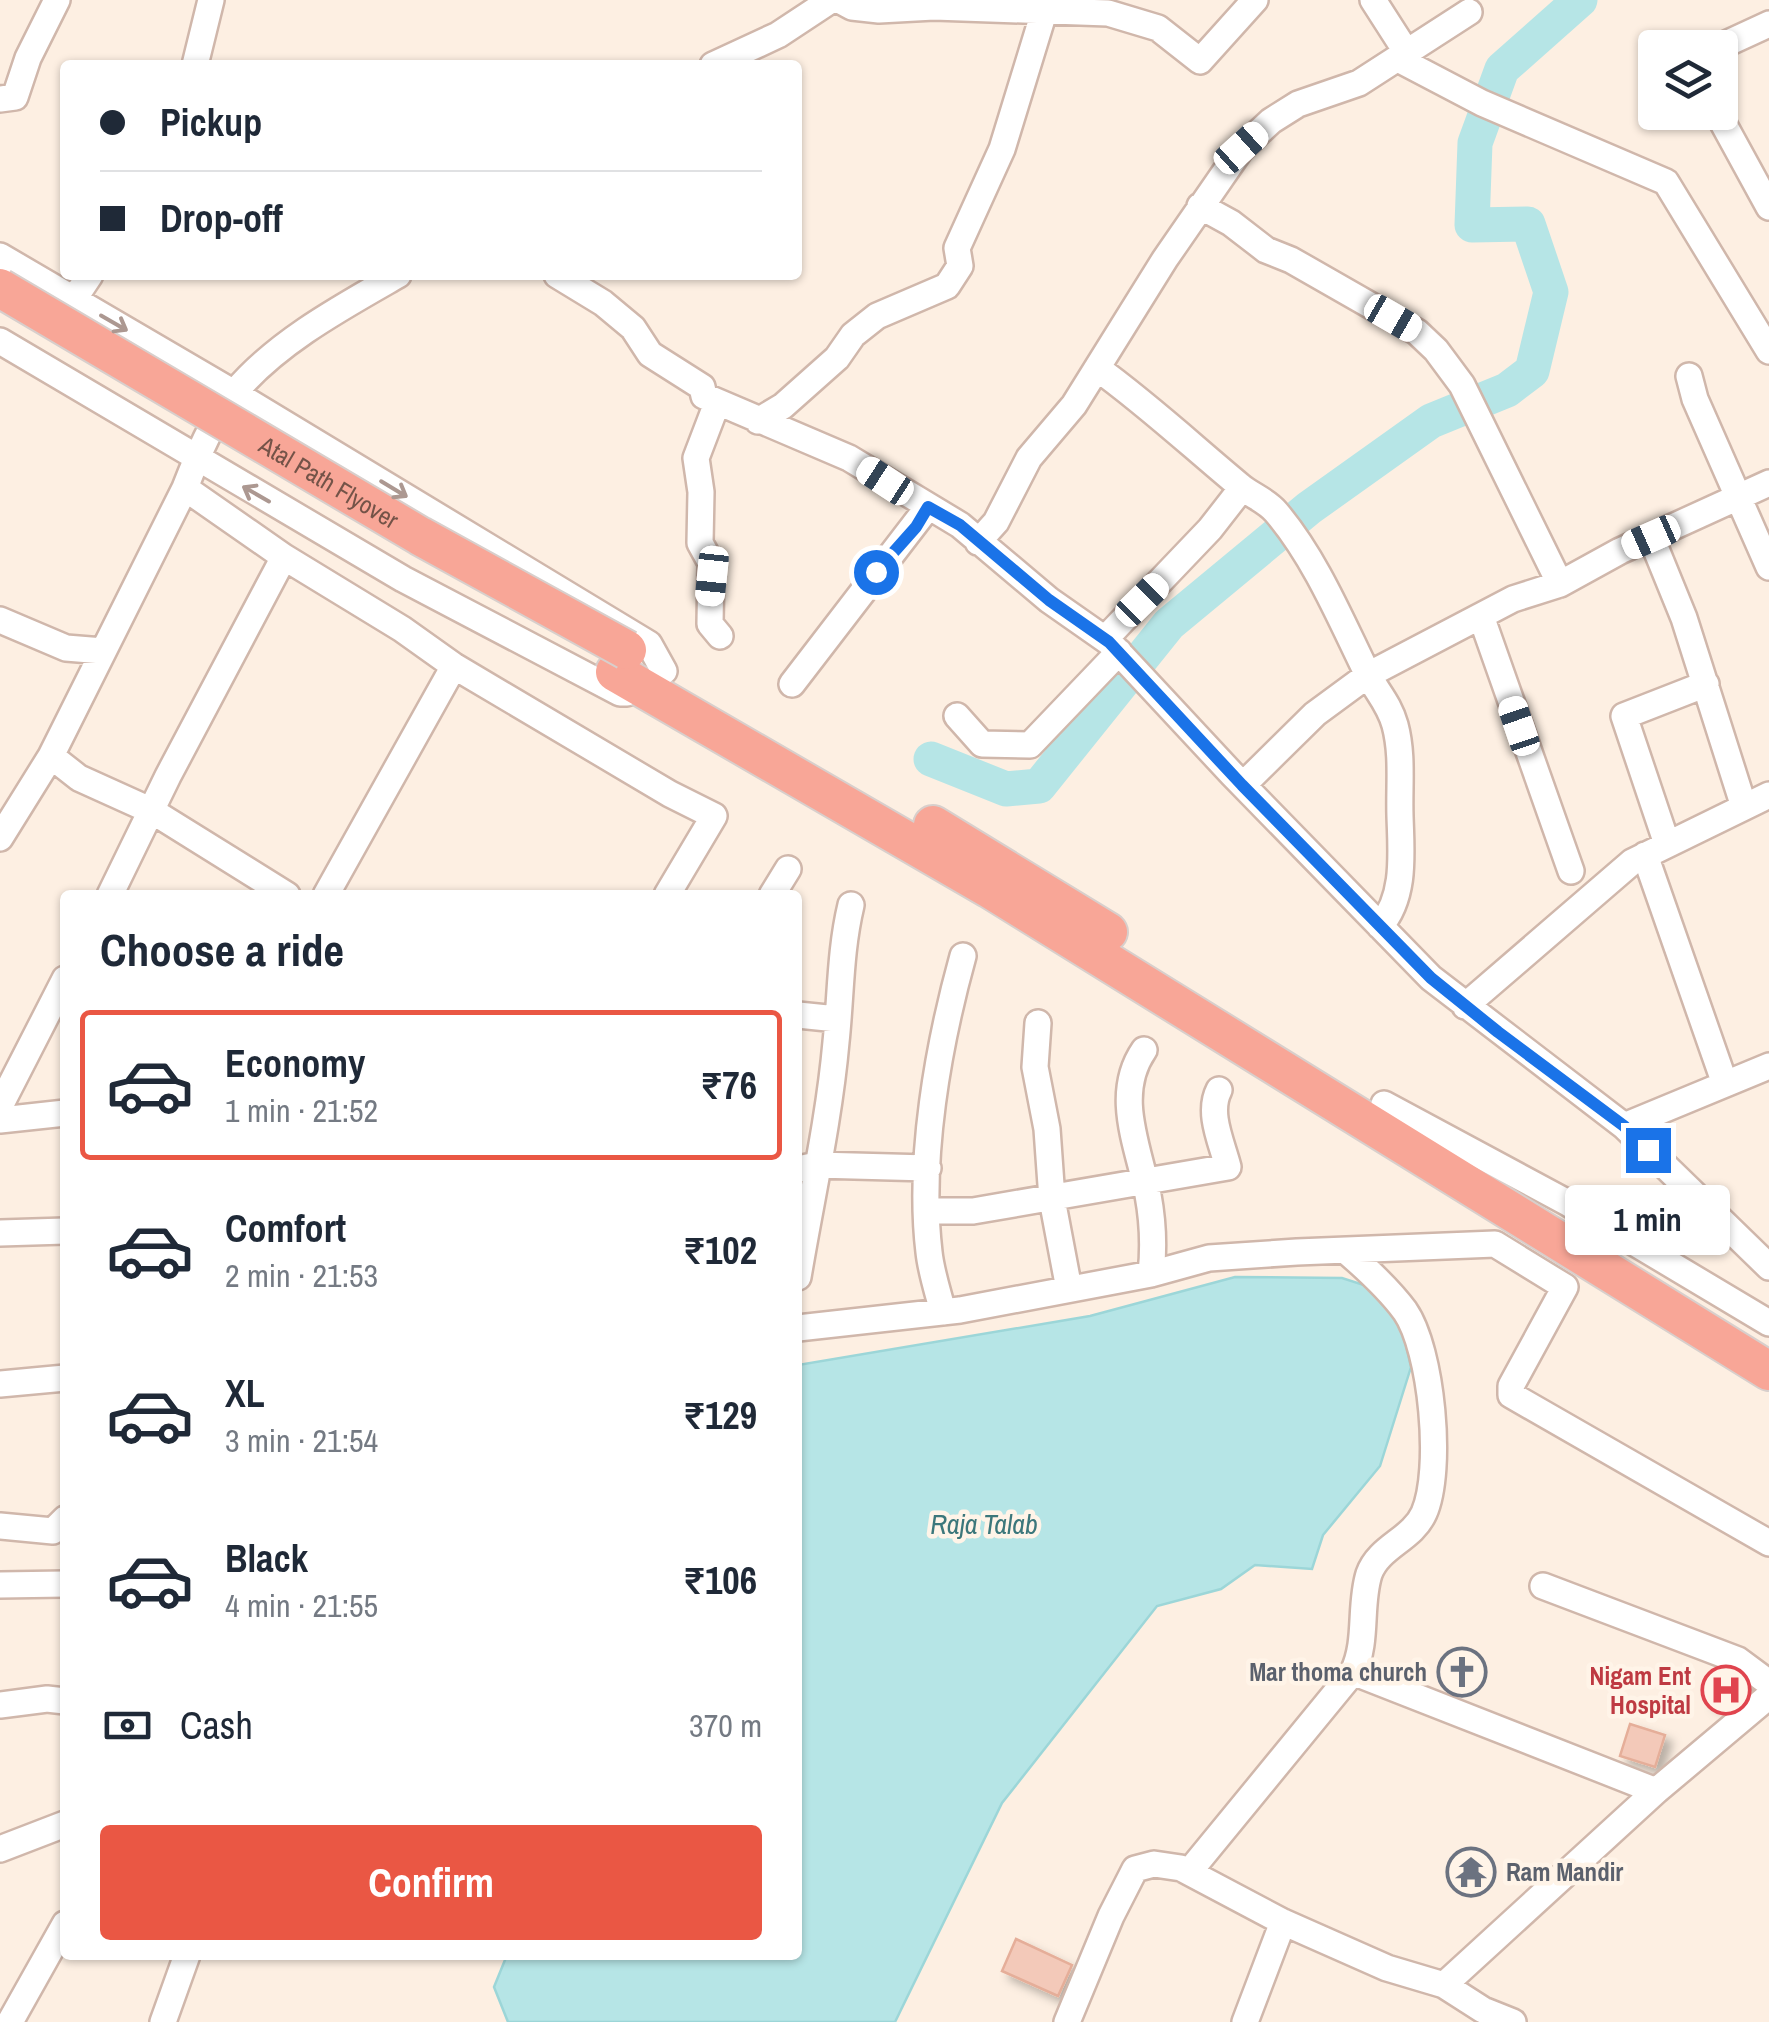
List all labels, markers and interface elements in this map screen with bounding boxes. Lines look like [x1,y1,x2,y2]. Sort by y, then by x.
map controls [1638,30,1738,130]
button: layers [1638,30,1738,130]
text: Pickup [160,97,262,148]
car [1209,117,1273,179]
text: Drop-off [160,193,283,244]
car [1360,290,1426,346]
one-way arrow [99,313,128,333]
street label: Atal Path Flyover [252,427,405,537]
car [852,452,918,510]
one-way arrow [379,479,408,499]
one-way arrow [241,483,271,503]
car [1617,511,1685,563]
car [694,545,730,607]
route start [854,550,899,595]
car [1110,568,1174,632]
car [1495,693,1543,759]
text: Choose a ride [100,919,344,980]
text: Economy [225,1038,365,1089]
icon: car [105,1040,195,1130]
text: ₹76 [700,1060,757,1111]
text: 1 min · 21:52 [225,1089,378,1132]
route end [1626,1128,1671,1173]
callout: 1 min [1566,1185,1730,1255]
text: 1 min [1613,1198,1682,1241]
text: Comfort [225,1203,346,1254]
icon: car [105,1205,195,1295]
text: ₹102 [683,1225,757,1276]
text: 2 min · 21:53 [225,1254,378,1297]
text: XL [225,1368,265,1419]
icon: car [105,1370,195,1460]
text: ₹129 [683,1390,757,1441]
text: 3 min · 21:54 [225,1419,378,1462]
water label: Raja Talab [930,1505,1038,1543]
text: Black [225,1533,308,1584]
icon: car [105,1535,195,1625]
text: ₹106 [683,1555,757,1606]
text: 4 min · 21:55 [225,1584,378,1627]
church icon: Mar thoma church [1436,1646,1488,1698]
place label: Mar thoma church [1249,1655,1427,1689]
place label: Nigam Ent Hospital [1590,1659,1691,1722]
hospital icon: Nigam Ent Hospital [1700,1664,1752,1716]
icon: cash [100,1698,155,1753]
text: Cash [180,1700,253,1751]
text: 370 m [689,1704,762,1747]
button: Confirm [100,1825,762,1940]
temple icon: Ram Mandir [1445,1846,1497,1898]
place label: Ram Mandir [1506,1855,1623,1889]

